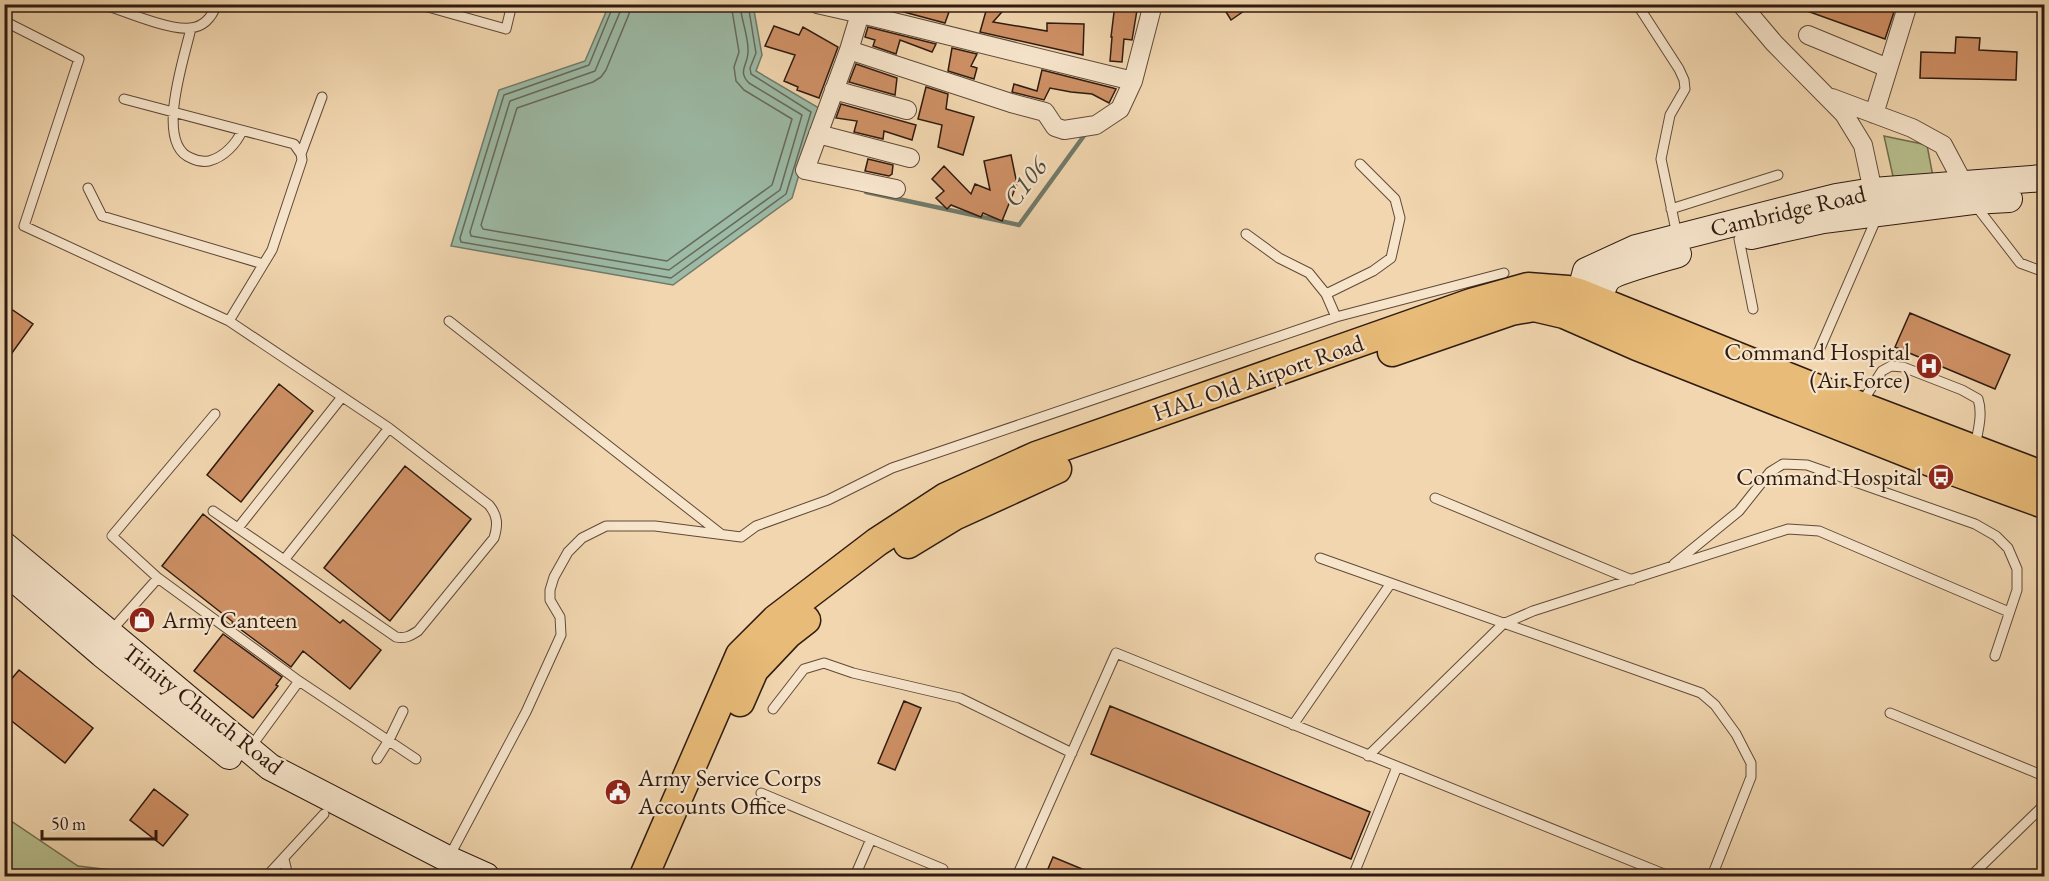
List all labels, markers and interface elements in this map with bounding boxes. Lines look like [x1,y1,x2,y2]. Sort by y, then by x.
water label: C106 [995,148,1056,214]
street label: Cambridge Road [1707,177,1869,243]
street label: HAL Old Airport Road [1148,327,1368,428]
place label: Command Hospital (Air Force) [1724,336,1910,395]
hospital icon: Command Hospital (Air Force) [1914,351,1944,381]
place label: Command Hospital [1736,461,1922,492]
bus stop icon: Command Hospital [1926,462,1956,492]
place label: Army Canteen [161,604,298,635]
shop icon: Army Canteen [127,605,157,635]
street label: Trinity Church Road [116,636,291,782]
place label: Army Service Corps Accounts Office [637,762,821,821]
public building icon: Army Service Corps Accounts Office [603,777,633,807]
scale bar [42,803,156,841]
text: 50 m [51,812,86,835]

